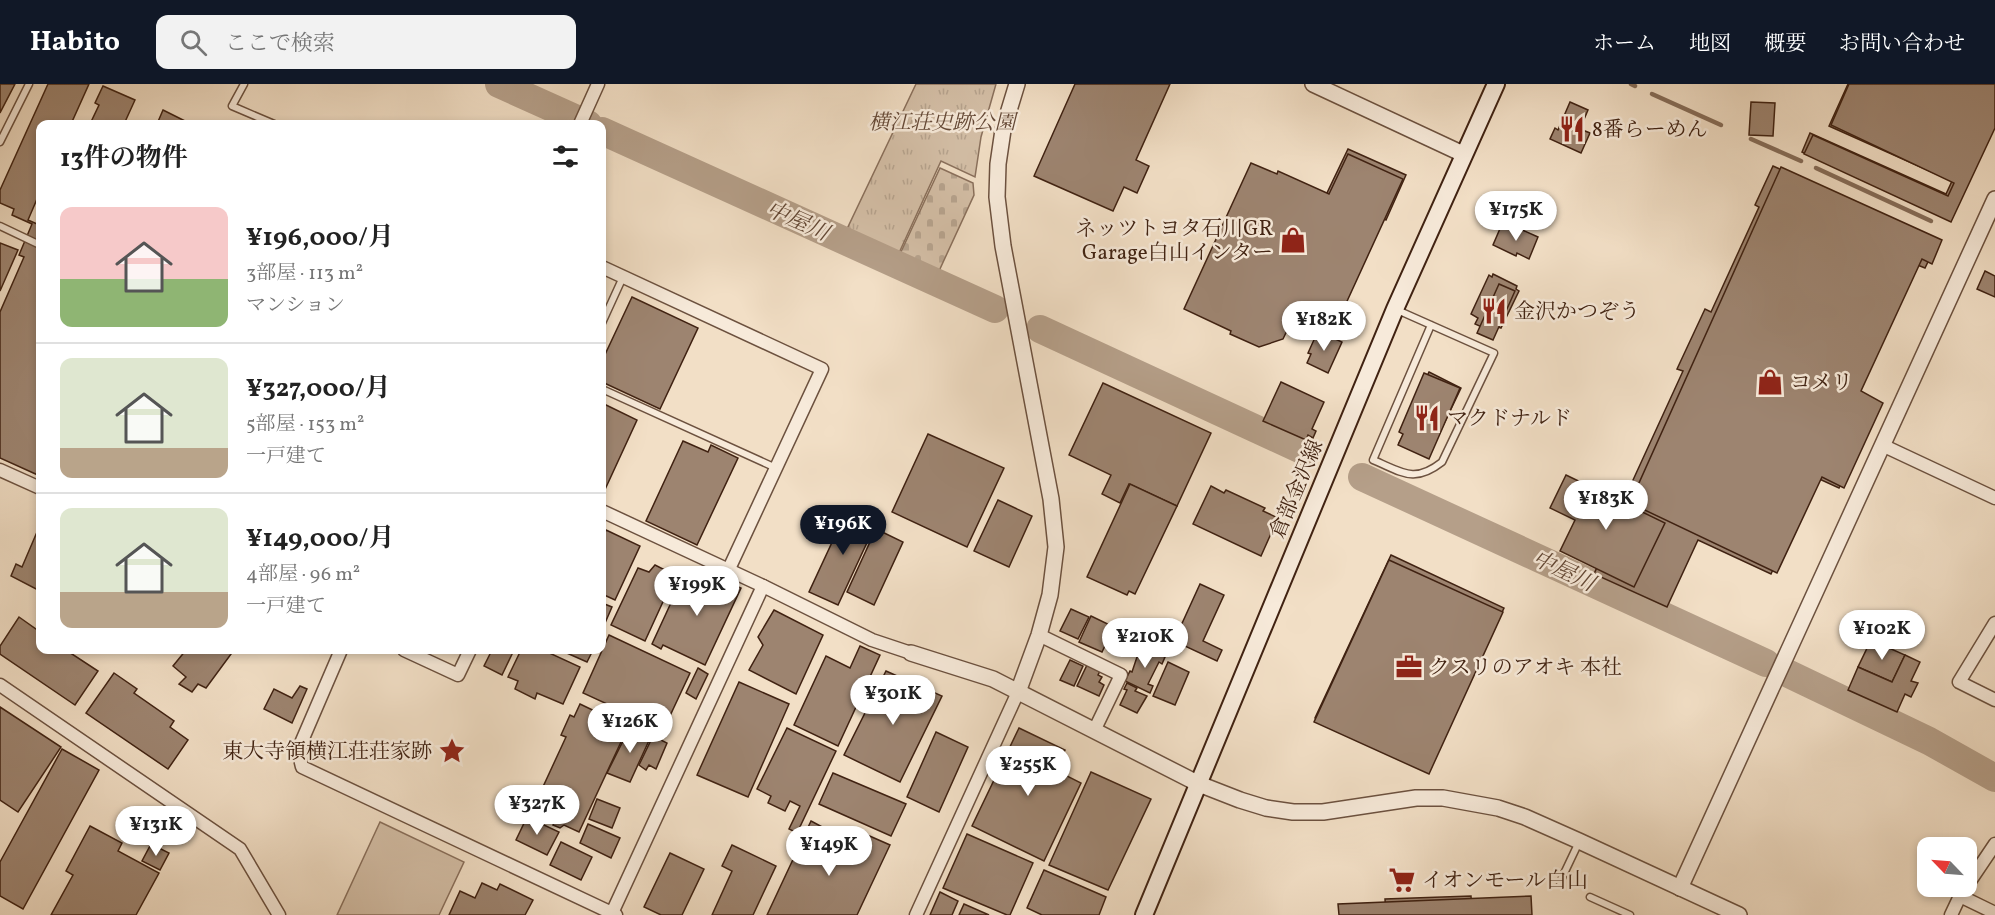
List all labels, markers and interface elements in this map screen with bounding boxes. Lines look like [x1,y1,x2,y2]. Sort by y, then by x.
search box [156,15,576,69]
text: Habito [30,23,120,62]
icon: search [177,26,210,59]
text: ここで検索 [225,29,335,60]
text: ホーム [1593,30,1656,59]
text: 地図 [1689,30,1731,59]
text: 概要 [1764,30,1806,59]
text: お問い合わせ [1839,30,1965,59]
park label: 横江荘史跡公園 [869,109,1018,138]
restaurant icon: 8番らーめん [1557,114,1587,144]
place label: 8番らーめん [1592,116,1708,145]
icon: filters [549,140,582,173]
text: 13件の物件 [60,141,188,177]
pin: ¥175K [1474,191,1558,242]
water label: 中屋川 [761,195,835,251]
text: ¥175K [1489,196,1543,224]
place label: ネッツトヨタ石川GR Garage白山インター [1075,215,1273,268]
text: ¥196,000/月 [246,220,394,256]
shop icon: ネッツトヨタ石川GR Garage白山インター [1278,225,1308,255]
icon: home [108,231,180,303]
text: 3部屋 · 113 m² [246,260,363,288]
text: マンション [246,292,345,320]
restaurant icon: 金沢かつぞう [1479,296,1509,326]
place label: 金沢かつぞう [1514,298,1640,327]
pin: ¥182K [1282,301,1366,352]
text: ¥182K [1296,306,1352,334]
shop icon: コメリ [1755,367,1785,397]
place label: コメリ [1790,369,1853,398]
text: ¥327,000/月 [246,371,391,407]
icon: home [108,382,180,454]
restaurant icon: マクドナルド [1412,403,1442,433]
place label: マクドナルド [1447,405,1572,434]
text: 5部屋 · 153 m² [246,411,364,439]
street label: 倉部金沢線 [1264,436,1331,544]
text: 一戸建て [246,443,326,471]
pin: ¥183K [1564,480,1648,531]
text: ¥183K [1578,485,1634,513]
pin: ¥196K [801,505,885,556]
text: ¥196K [814,510,872,538]
text: ¥149,000/月 [246,521,394,557]
icon: home [108,532,180,604]
water label: 中屋川 [1526,544,1601,601]
text: 4部屋 · 96 m² [246,561,360,589]
pin: ¥199K [655,566,739,617]
text: ¥199K [668,571,726,599]
text: 一戸建て [246,593,326,621]
pin: ¥102K [1840,610,1924,661]
text: ¥102K [1853,615,1911,643]
pin: ¥210K [1103,618,1187,669]
text: ¥210K [1116,623,1174,651]
office icon: クスリのアオキ 本社 [1394,652,1424,682]
place label: クスリのアオキ 本社 [1429,654,1622,683]
pin: ¥301K [851,675,935,726]
text: ¥301K [864,680,922,708]
pin: ¥126K [588,703,672,754]
text: ¥126K [602,708,658,736]
place icon: 東大寺領横江荘荘家跡 [437,736,467,766]
place label: 東大寺領横江荘荘家跡 [222,738,432,767]
pin: ¥255K [986,746,1070,797]
text: ¥255K [1000,751,1056,779]
pin: ¥327K [495,785,579,836]
text: ¥327K [508,790,566,818]
pin: ¥131K [114,806,198,857]
text: ¥131K [129,811,183,839]
pin: ¥149K [787,826,871,877]
text: ¥149K [800,831,858,859]
north arrow [1917,837,1977,897]
map controls [1917,837,1977,897]
supermarket icon: イオンモール白山 [1387,865,1417,895]
place label: イオンモール白山 [1422,867,1588,896]

